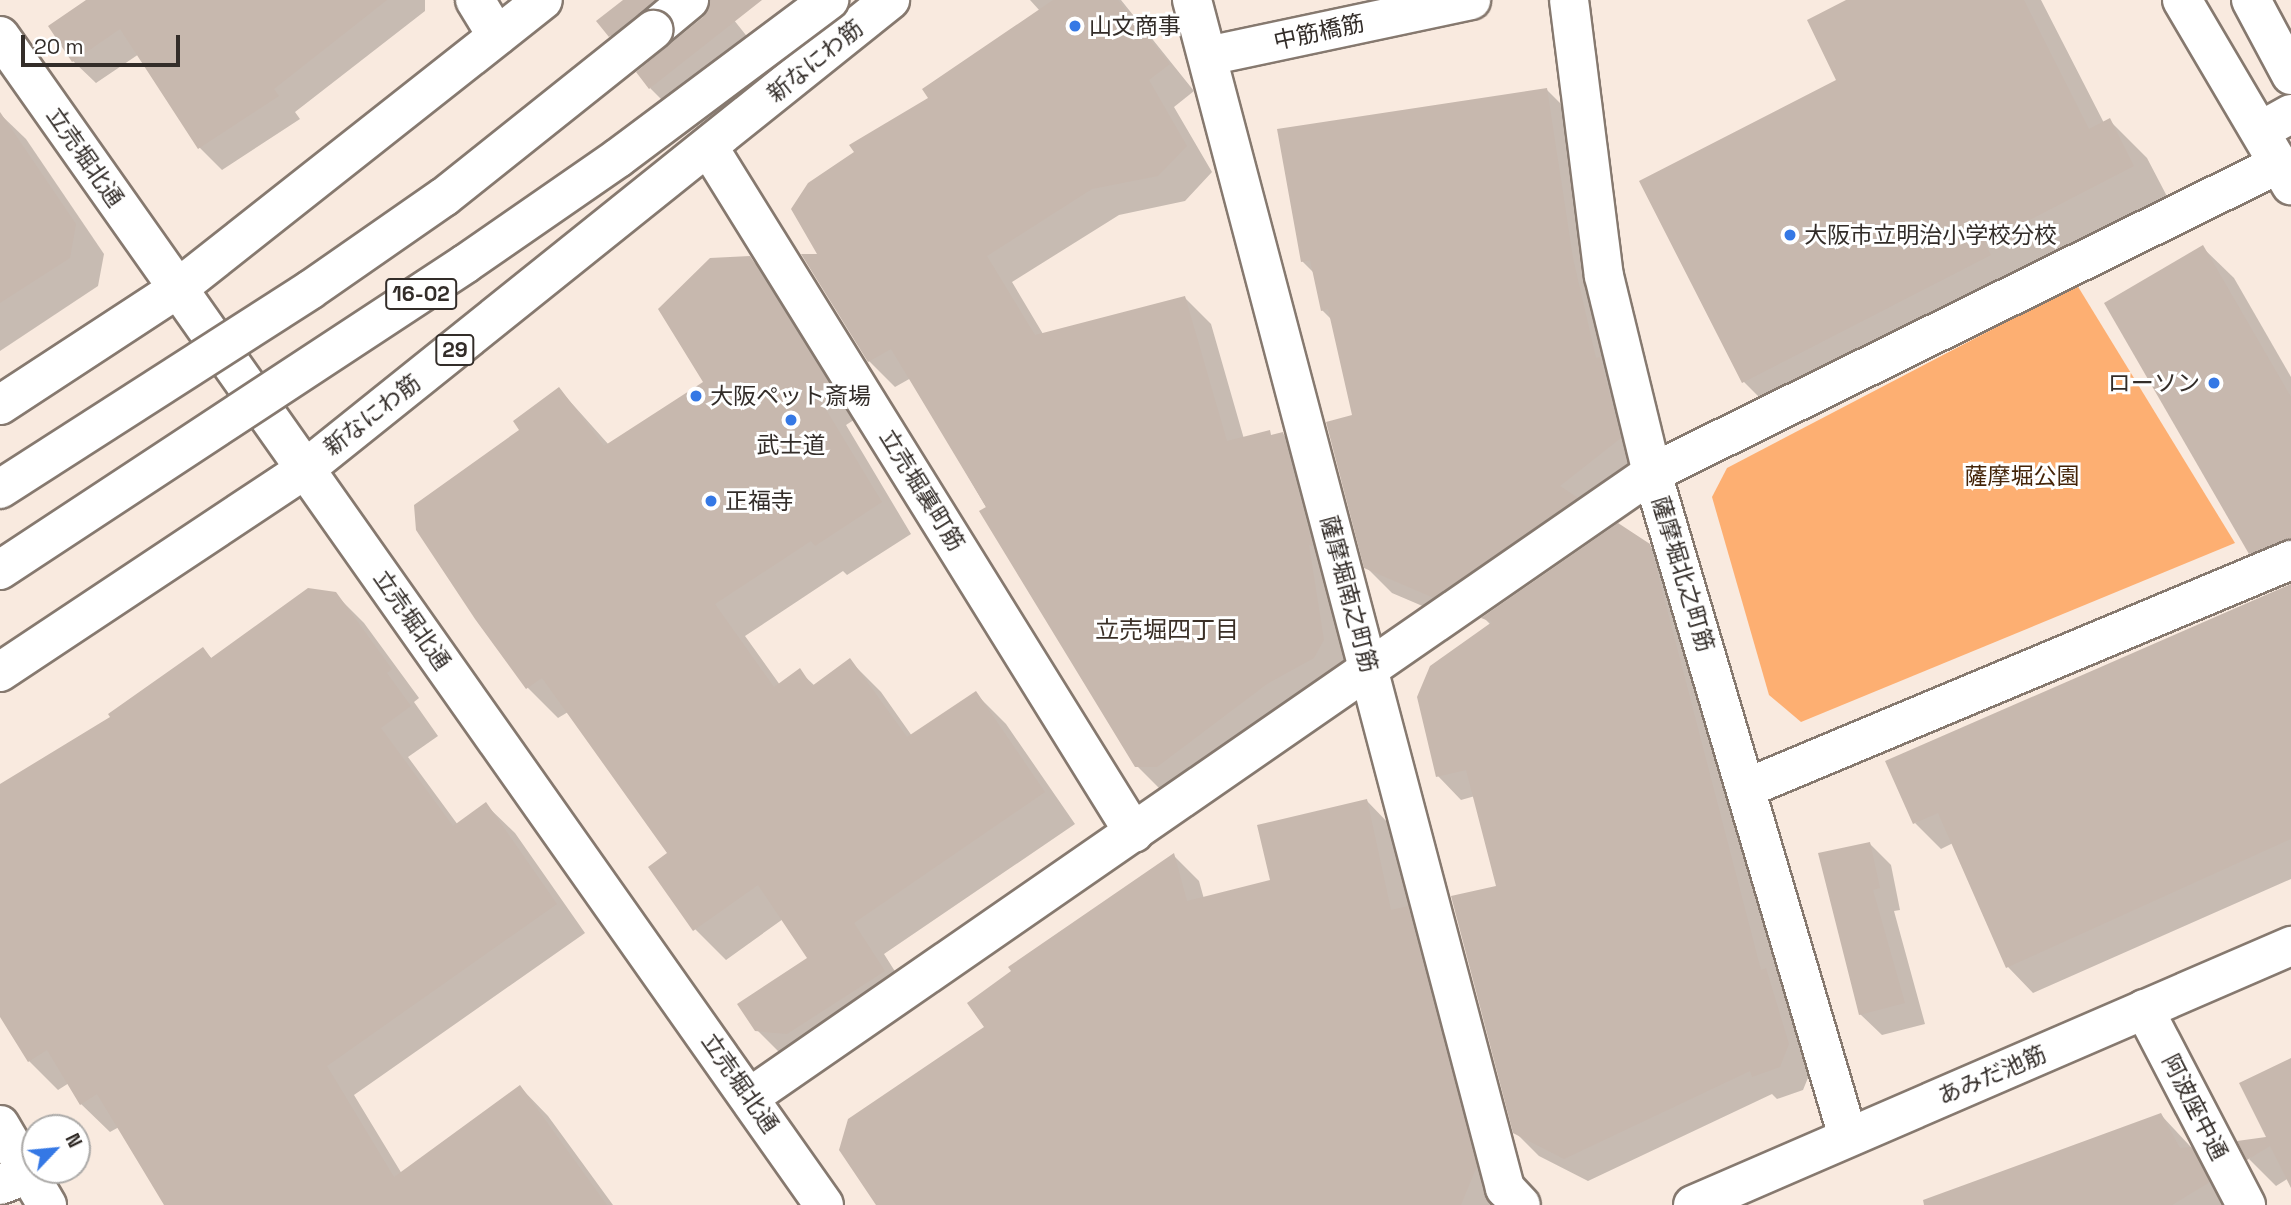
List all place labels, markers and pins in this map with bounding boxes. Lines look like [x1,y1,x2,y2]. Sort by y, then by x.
place label: 山文商事 [1089,12,1181,40]
marker: 山文商事 [1067,18,1083,34]
place label: 大阪市立明治小学校分校 [1804,221,2057,249]
marker: 大阪市立明治小学校分校 [1782,227,1798,243]
place label: ローソン [2108,369,2200,397]
marker: ローソン [2206,375,2222,391]
place label: 大阪ペット斎場 [710,382,871,410]
marker: 大阪ペット斎場 [688,388,704,404]
marker: 武士道 [783,412,799,428]
place label: 武士道 [757,431,825,459]
place label: 正福寺 [725,487,794,515]
marker: 正福寺 [703,493,719,509]

